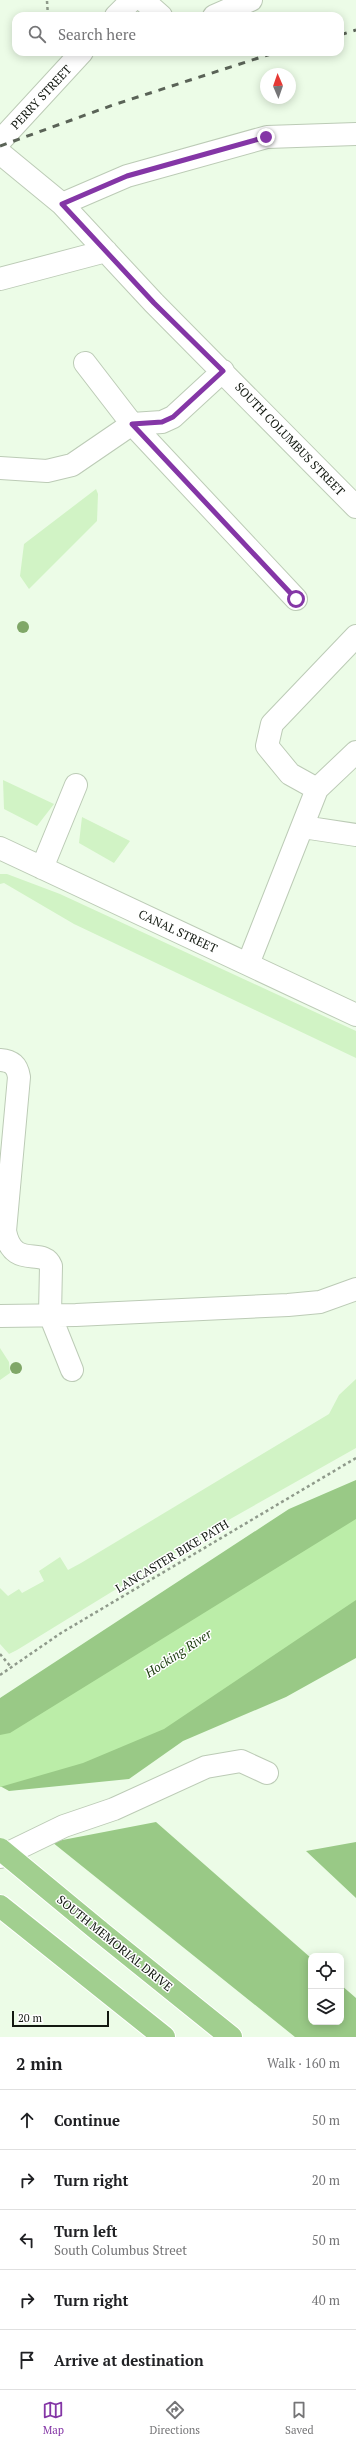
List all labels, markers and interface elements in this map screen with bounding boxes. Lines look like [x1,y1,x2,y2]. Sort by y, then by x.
search box [12,12,344,56]
icon: search [26,23,48,45]
text: Search here [58,24,136,44]
street label: PERRY STREET [7,61,75,132]
north arrow [260,68,296,104]
route end [257,128,275,146]
street label: SOUTH COLUMBUS STREET [232,379,348,499]
route start [287,590,305,608]
street label: CANAL STREET [136,906,220,956]
street label: LANCASTER BIKE PATH [113,1516,232,1596]
water label: Hocking River [140,1624,216,1682]
street label: SOUTH MEMORIAL DRIVE [54,1892,176,1994]
map controls [308,1953,344,2025]
button: locate [308,1953,344,1989]
button: layers [308,1989,344,2025]
scale bar [12,2009,109,2028]
text: 20 m [18,2011,42,2025]
text: 2 min [16,2052,63,2075]
text: Walk · 160 m [267,2054,340,2072]
icon: ahead [16,2109,38,2131]
text: Continue [54,2110,120,2130]
text: 50 m [312,2111,340,2129]
icon: right [16,2169,38,2191]
text: Turn right [54,2170,129,2190]
text: 20 m [312,2171,340,2189]
text: Turn left [54,2221,118,2241]
icon: left [16,2229,38,2251]
text: 50 m [312,2231,340,2249]
text: South Columbus Street [54,2241,187,2259]
icon: right [16,2289,38,2311]
text: Turn right [54,2290,129,2310]
text: 40 m [312,2291,340,2309]
icon: arrive [16,2349,38,2371]
text: Arrive at destination [54,2350,204,2370]
tab: Map [42,2399,64,2437]
tab: Directions [149,2399,200,2437]
tab: Saved [285,2399,314,2437]

